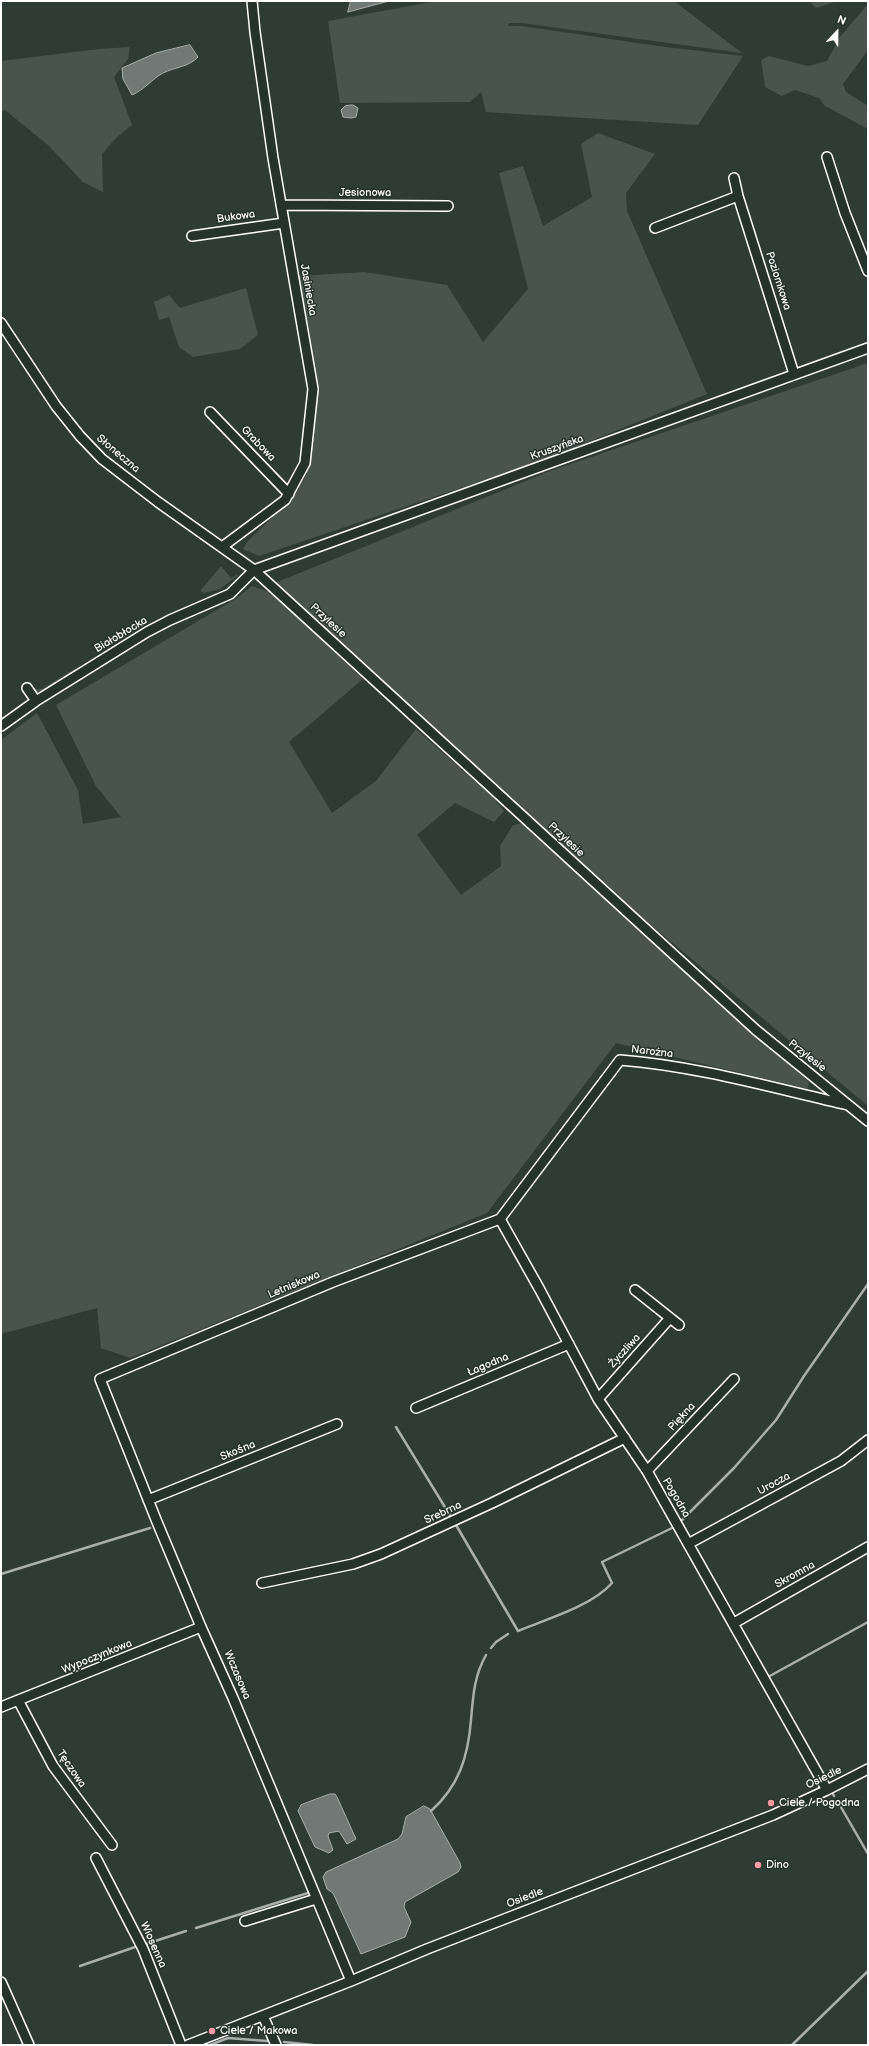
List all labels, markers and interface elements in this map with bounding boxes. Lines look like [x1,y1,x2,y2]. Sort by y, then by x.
north arrow [817,12,857,52]
text: N [835,13,848,28]
street label: Jesionowa [339,186,391,200]
street label: Bukowa [216,208,256,226]
street label: Poziomkowa [762,250,794,312]
street label: Jasiniecka [297,263,319,317]
street label: Grabowa [238,424,278,464]
street label: Słoneczna [94,432,142,476]
street label: Kruszyńska [529,432,585,464]
street label: Przylesie [307,601,349,641]
street label: Białobłocka [92,614,150,656]
street label: Przylesie [545,820,587,860]
street label: Przylesie [785,1037,829,1075]
street label: Narożna [630,1043,674,1061]
street label: Letniskowa [266,1268,322,1302]
street label: Życzliwa [606,1331,644,1371]
street label: Łagodna [465,1350,511,1380]
street label: Piękna [666,1400,698,1434]
street label: Skośna [219,1438,257,1464]
street label: Urocza [755,1470,793,1498]
street label: Pogodna [659,1476,693,1520]
street label: Srebrna [422,1499,464,1527]
street label: Skromna [773,1559,817,1591]
street label: Wypoczynkowa [60,1637,134,1677]
street label: Wczasowa [221,1649,253,1701]
street label: Tęczowa [54,1748,88,1790]
street label: Osiedle [804,1764,844,1792]
place label: Ciele / Pogodna [779,1796,860,1810]
marker: Ciele / Pogodna [766,1798,776,1808]
place label: Dino [766,1858,789,1872]
marker: Dino [753,1860,763,1870]
street label: Osiedle [505,1885,545,1911]
street label: Wiosenna [137,1920,169,1970]
place label: Ciele / Makowa [220,2024,297,2038]
marker: Ciele / Makowa [207,2026,217,2036]

